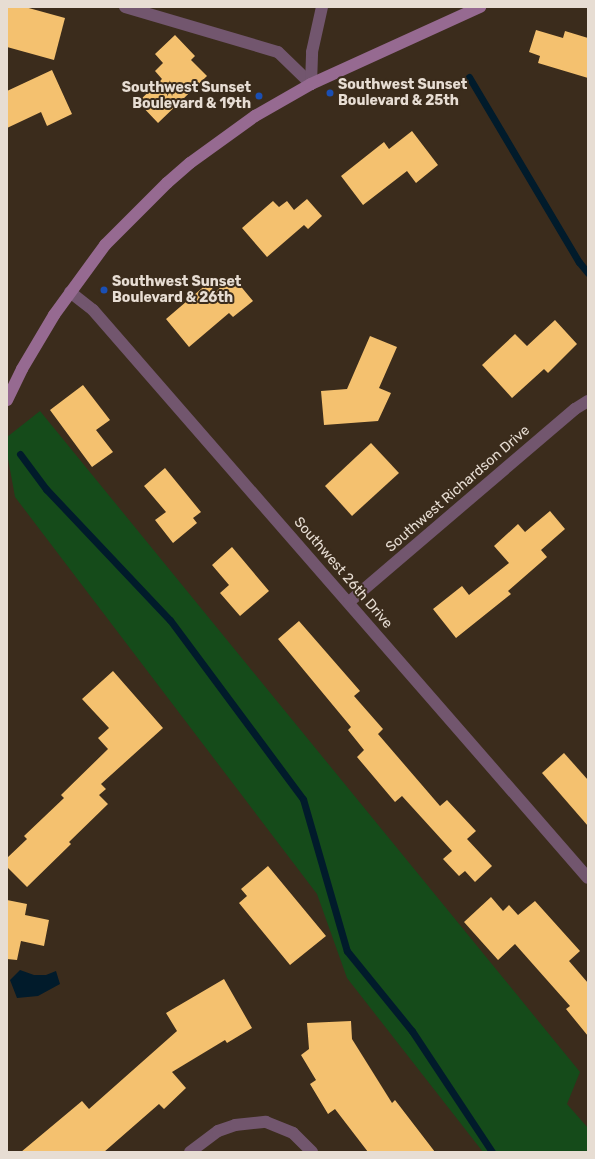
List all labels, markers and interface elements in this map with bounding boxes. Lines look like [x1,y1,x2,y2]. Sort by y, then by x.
place label: Southwest Sunset Boulevard & 25th [338,77,467,110]
place label: Southwest Sunset Boulevard & 19th [122,80,251,112]
marker: Southwest Sunset Boulevard & 25th [325,88,335,98]
marker: Southwest Sunset Boulevard & 19th [254,91,264,101]
place label: Southwest Sunset Boulevard & 26th [112,274,241,306]
marker: Southwest Sunset Boulevard & 26th [99,285,109,295]
street label: Southwest Richardson Drive [383,422,533,556]
street label: Southwest 26th Drive [290,514,396,632]

